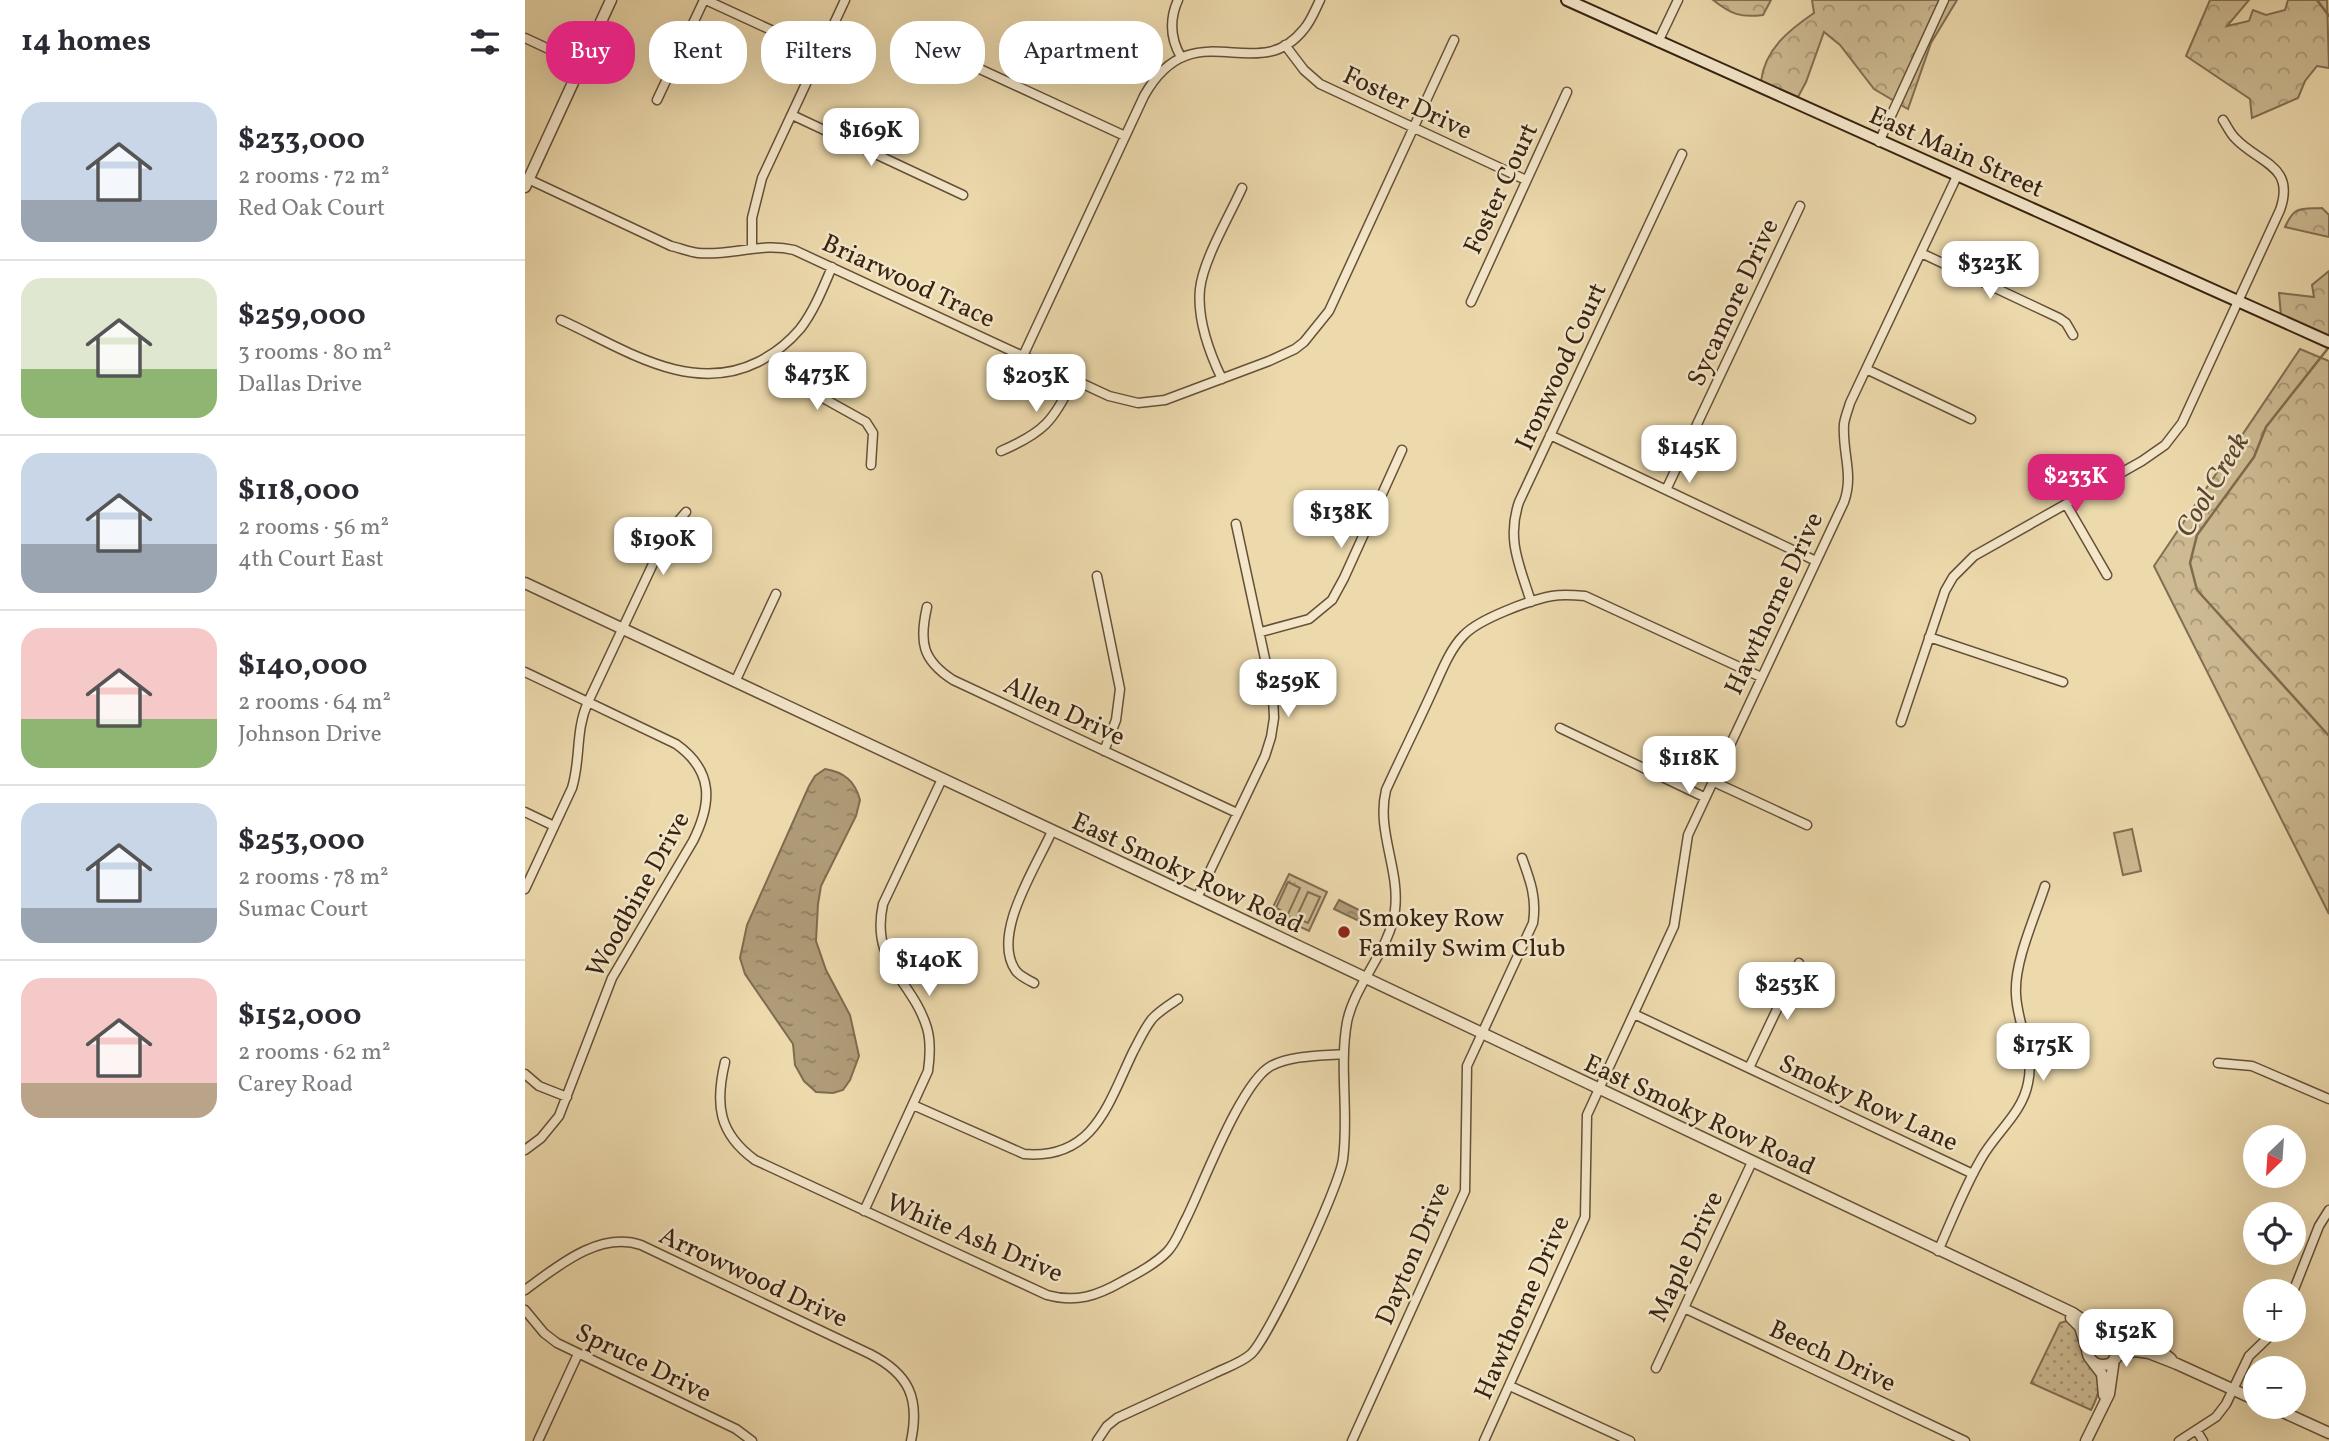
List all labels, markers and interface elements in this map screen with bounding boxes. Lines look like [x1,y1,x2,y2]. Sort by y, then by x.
text: 14 homes [21,21,151,63]
chip: Buy [546,21,635,84]
chip: Rent [649,21,747,84]
chip: Filters [761,21,876,84]
chip: New [890,21,985,84]
chip: Apartment [999,21,1163,84]
icon: filters [466,23,504,61]
street label: Foster Drive [1337,58,1478,150]
street label: East Main Street [1863,98,2049,207]
pin: $169K [822,108,920,168]
text: $169K [839,115,903,147]
street label: Foster Court [1456,117,1548,260]
text: $233,000 [238,119,365,161]
icon: home [77,130,161,214]
text: 2 rooms · 72 m² [238,161,389,193]
text: Red Oak Court [238,193,385,225]
street label: Sycamore Drive [1679,213,1788,393]
street label: Briarwood Trace [816,226,1001,338]
pin: $323K [1941,242,2039,301]
text: $323K [1958,248,2022,280]
street label: Ironwood Court [1507,277,1616,457]
text: $259,000 [238,295,366,337]
icon: home [77,306,161,390]
text: 3 rooms · 80 m² [238,337,391,369]
pin: $473K [768,352,866,412]
pin: $203K [987,354,1085,414]
text: $473K [784,359,850,391]
text: $203K [1003,361,1069,393]
text: Dallas Drive [238,369,362,401]
water label: Cool Creek [2167,425,2260,545]
pin: $145K [1640,426,1738,485]
text: $145K [1657,432,1721,464]
pin: $233K [2027,454,2125,514]
text: $233K [2044,461,2108,493]
text: $118,000 [238,470,359,512]
icon: home [77,481,161,565]
pin: $138K [1292,490,1390,550]
text: $138K [1310,497,1373,529]
street label: Hawthorne Drive [1717,507,1833,701]
text: 2 rooms · 56 m² [238,512,389,544]
pin: $190K [614,518,712,577]
text: $190K [630,524,696,556]
text: 4th Court East [238,544,384,576]
text: $140,000 [238,645,368,687]
icon: home [77,656,161,740]
pin: $259K [1239,660,1337,719]
text: $259K [1256,666,1321,698]
street label: Allen Drive [997,668,1131,756]
text: 2 rooms · 64 m² [238,687,391,719]
text: Johnson Drive [238,719,382,751]
pin: $118K [1640,736,1738,796]
text: $118K [1659,743,1719,775]
street label: East Smoky Row Road [1065,804,1309,943]
street label: Woodbine Drive [578,805,699,985]
text: $253,000 [238,820,365,862]
icon: home [77,831,161,915]
text: 2 rooms · 78 m² [238,862,389,894]
text: Sumac Court [238,894,368,926]
place label: Smokey Row Family Swim Club [1358,901,1565,967]
marker: Smokey Row Family Swim Club [1336,924,1352,940]
pin: $140K [880,939,978,998]
text: $140K [896,945,962,977]
pin: $253K [1738,962,1836,1022]
text: $253K [1755,969,1819,1001]
text: $152,000 [238,995,362,1037]
icon: home [77,1006,161,1090]
pin: $175K [1994,1024,2092,1083]
text: $175K [2013,1030,2073,1062]
text: 2 rooms · 62 m² [238,1037,390,1069]
street label: East Smoky Row Road [1577,1046,1821,1185]
street label: Smoky Row Lane [1772,1046,1964,1161]
text: Carey Road [238,1069,353,1101]
north arrow [2243,1125,2307,1188]
map controls [2243,1125,2306,1419]
street label: Dayton Drive [1368,1177,1460,1331]
street label: White Ash Drive [880,1185,1068,1292]
street label: Maple Drive [1641,1186,1733,1328]
button: locate [2243,1202,2306,1265]
street label: Hawthorne Drive [1466,1210,1579,1405]
street label: Arrowwood Drive [653,1218,854,1337]
button: + [2243,1279,2306,1342]
pin: $152K [2077,1310,2175,1369]
street label: Beech Drive [1763,1312,1901,1402]
street label: Spruce Drive [569,1315,717,1412]
text: $152K [2095,1316,2157,1348]
button: − [2243,1356,2306,1419]

